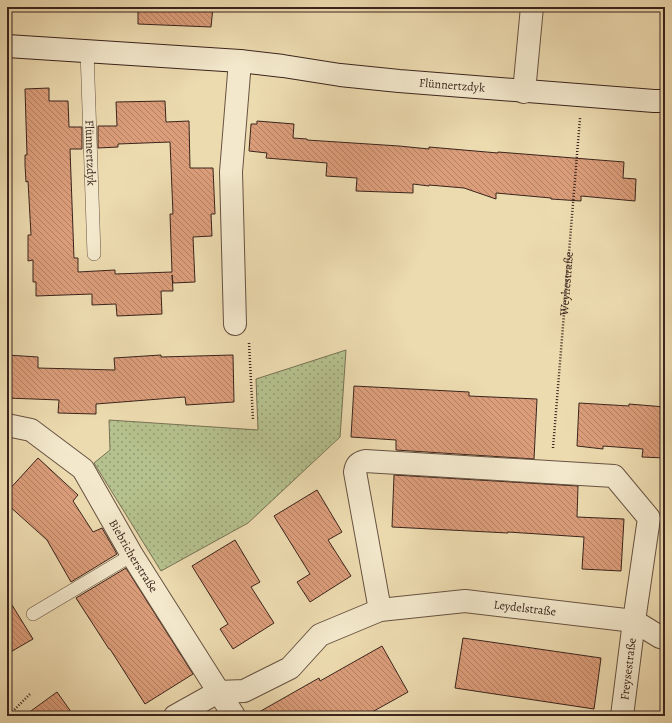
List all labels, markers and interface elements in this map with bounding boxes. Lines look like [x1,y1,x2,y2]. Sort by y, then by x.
street label: Flünnertzdyk [419,75,486,96]
street label: Flünnertzdyk [81,120,100,186]
street label: Weyhestraße [556,251,577,317]
street label: Biebricherstraße [105,516,162,596]
street label: Leydelstraße [493,596,557,620]
street label: Freysestraße [616,637,640,701]

